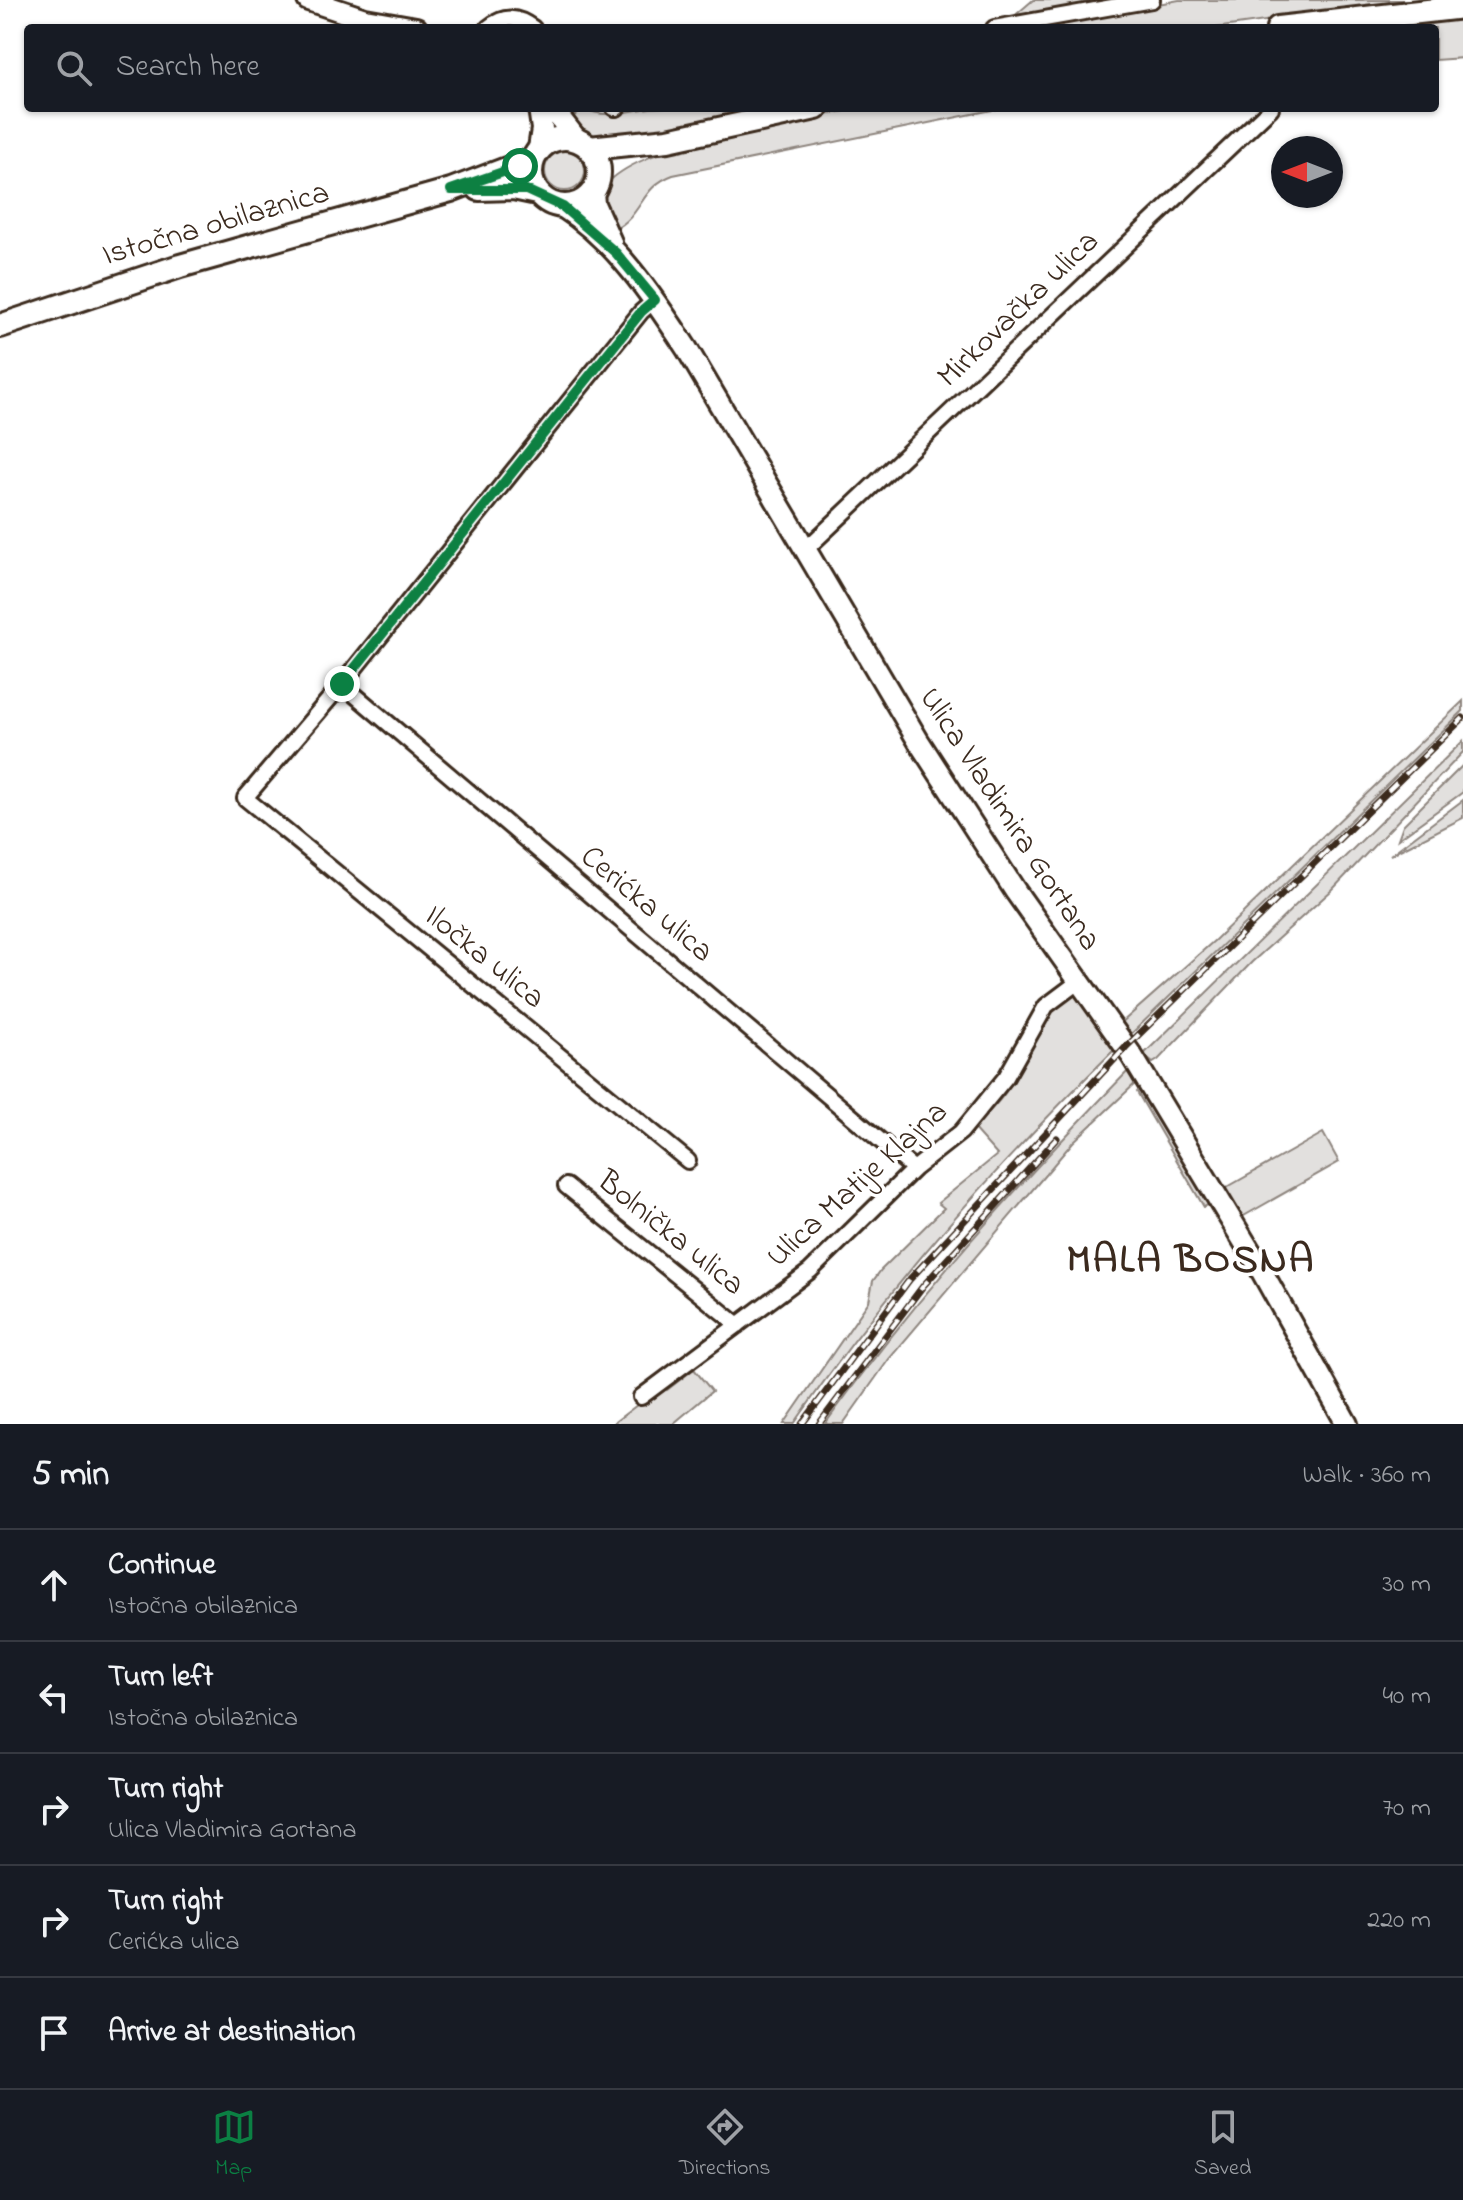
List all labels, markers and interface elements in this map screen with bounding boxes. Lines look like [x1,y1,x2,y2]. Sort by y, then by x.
search box [24,24,1439,112]
icon: search [52,46,96,90]
text: Search here [116,46,260,90]
north arrow [1271,136,1343,208]
route start [502,148,538,184]
street label: Istočna obilaznica [97,170,335,280]
street label: Mirkovačka ulica [927,220,1111,400]
route end [324,666,360,702]
street label: Ulica Vladimira Gortana [906,679,1112,961]
street label: Cerićka ulica [569,835,723,975]
street label: Iločka ulica [413,894,555,1022]
street label: Ulica Matije Klajna [757,1090,959,1280]
street label: Bolnička ulica [585,1159,754,1308]
district label: MALA BOSNA [1067,1232,1315,1291]
text: 5 min [32,1451,109,1501]
text: Walk · 360 m [1302,1457,1431,1495]
text: Continue [108,1544,216,1588]
icon: ahead [32,1563,76,1607]
text: 30 m [1382,1566,1431,1604]
text: Istočna obilaznica [108,1588,298,1626]
text: Turn left [108,1656,213,1700]
icon: left [32,1675,76,1719]
text: 40 m [1382,1678,1431,1716]
text: Istočna obilaznica [108,1700,298,1738]
text: Turn right [108,1768,223,1812]
icon: right [32,1787,76,1831]
text: 70 m [1382,1790,1431,1828]
text: Ulica Vladimira Gortana [108,1812,356,1850]
text: Turn right [108,1880,223,1924]
icon: right [32,1899,76,1943]
text: 220 m [1367,1902,1431,1940]
text: Cerićka ulica [108,1924,240,1962]
icon: arrive [32,2011,76,2055]
text: Arrive at destination [108,2011,356,2055]
tab: Map [212,2105,256,2185]
tab: Directions [679,2105,771,2185]
tab: Saved [1194,2105,1251,2185]

